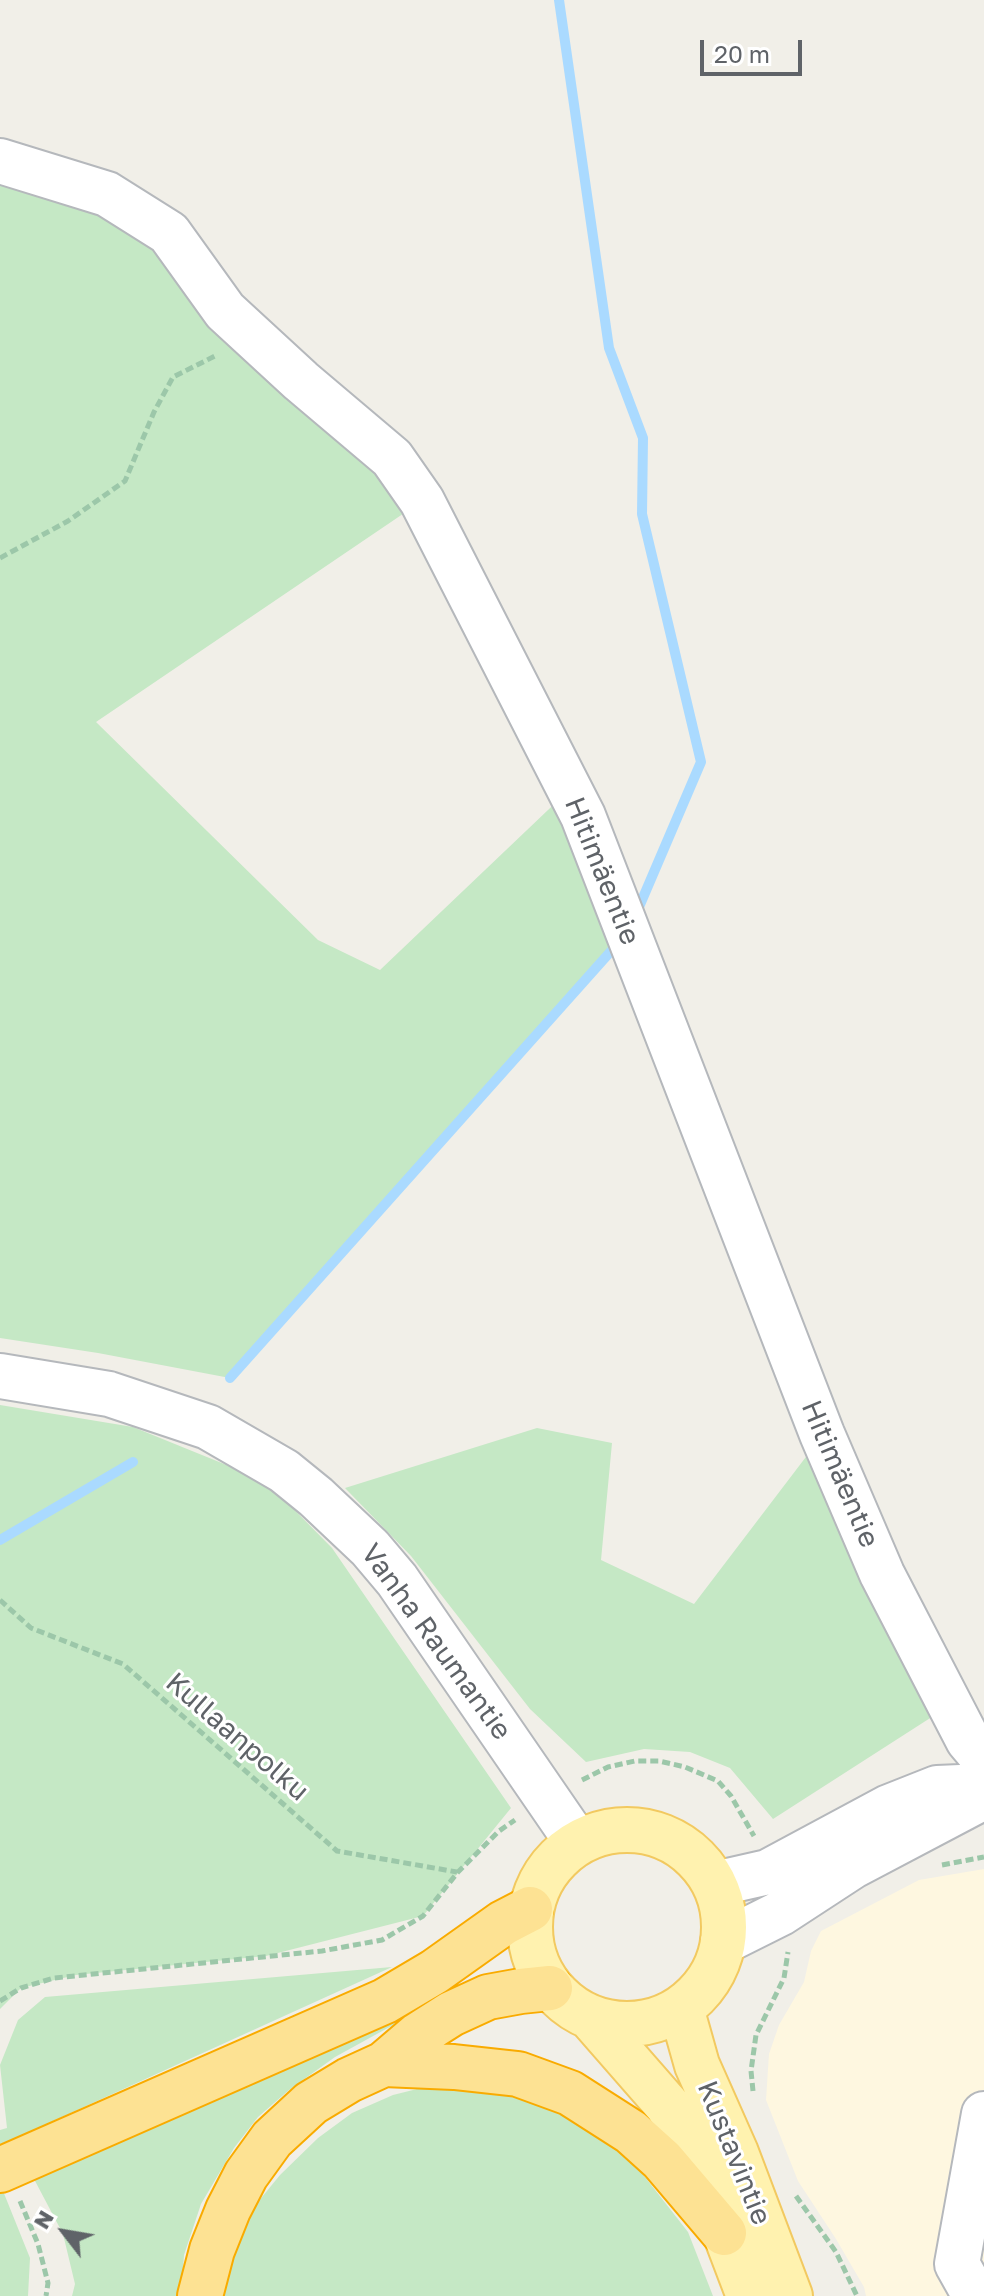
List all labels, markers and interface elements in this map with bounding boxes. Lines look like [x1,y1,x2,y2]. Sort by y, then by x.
scale bar [704,24,806,74]
text: 20 m [714,39,770,68]
street label: Hitimäentie [557,792,647,950]
street label: Hitimäentie [794,1396,886,1552]
street label: Vanha Raumantie [354,1537,518,1747]
street label: Kullaanpolku [159,1666,315,1808]
street label: Kustavintie [690,2076,778,2230]
north arrow [24,2192,104,2272]
text: N [27,2205,59,2234]

